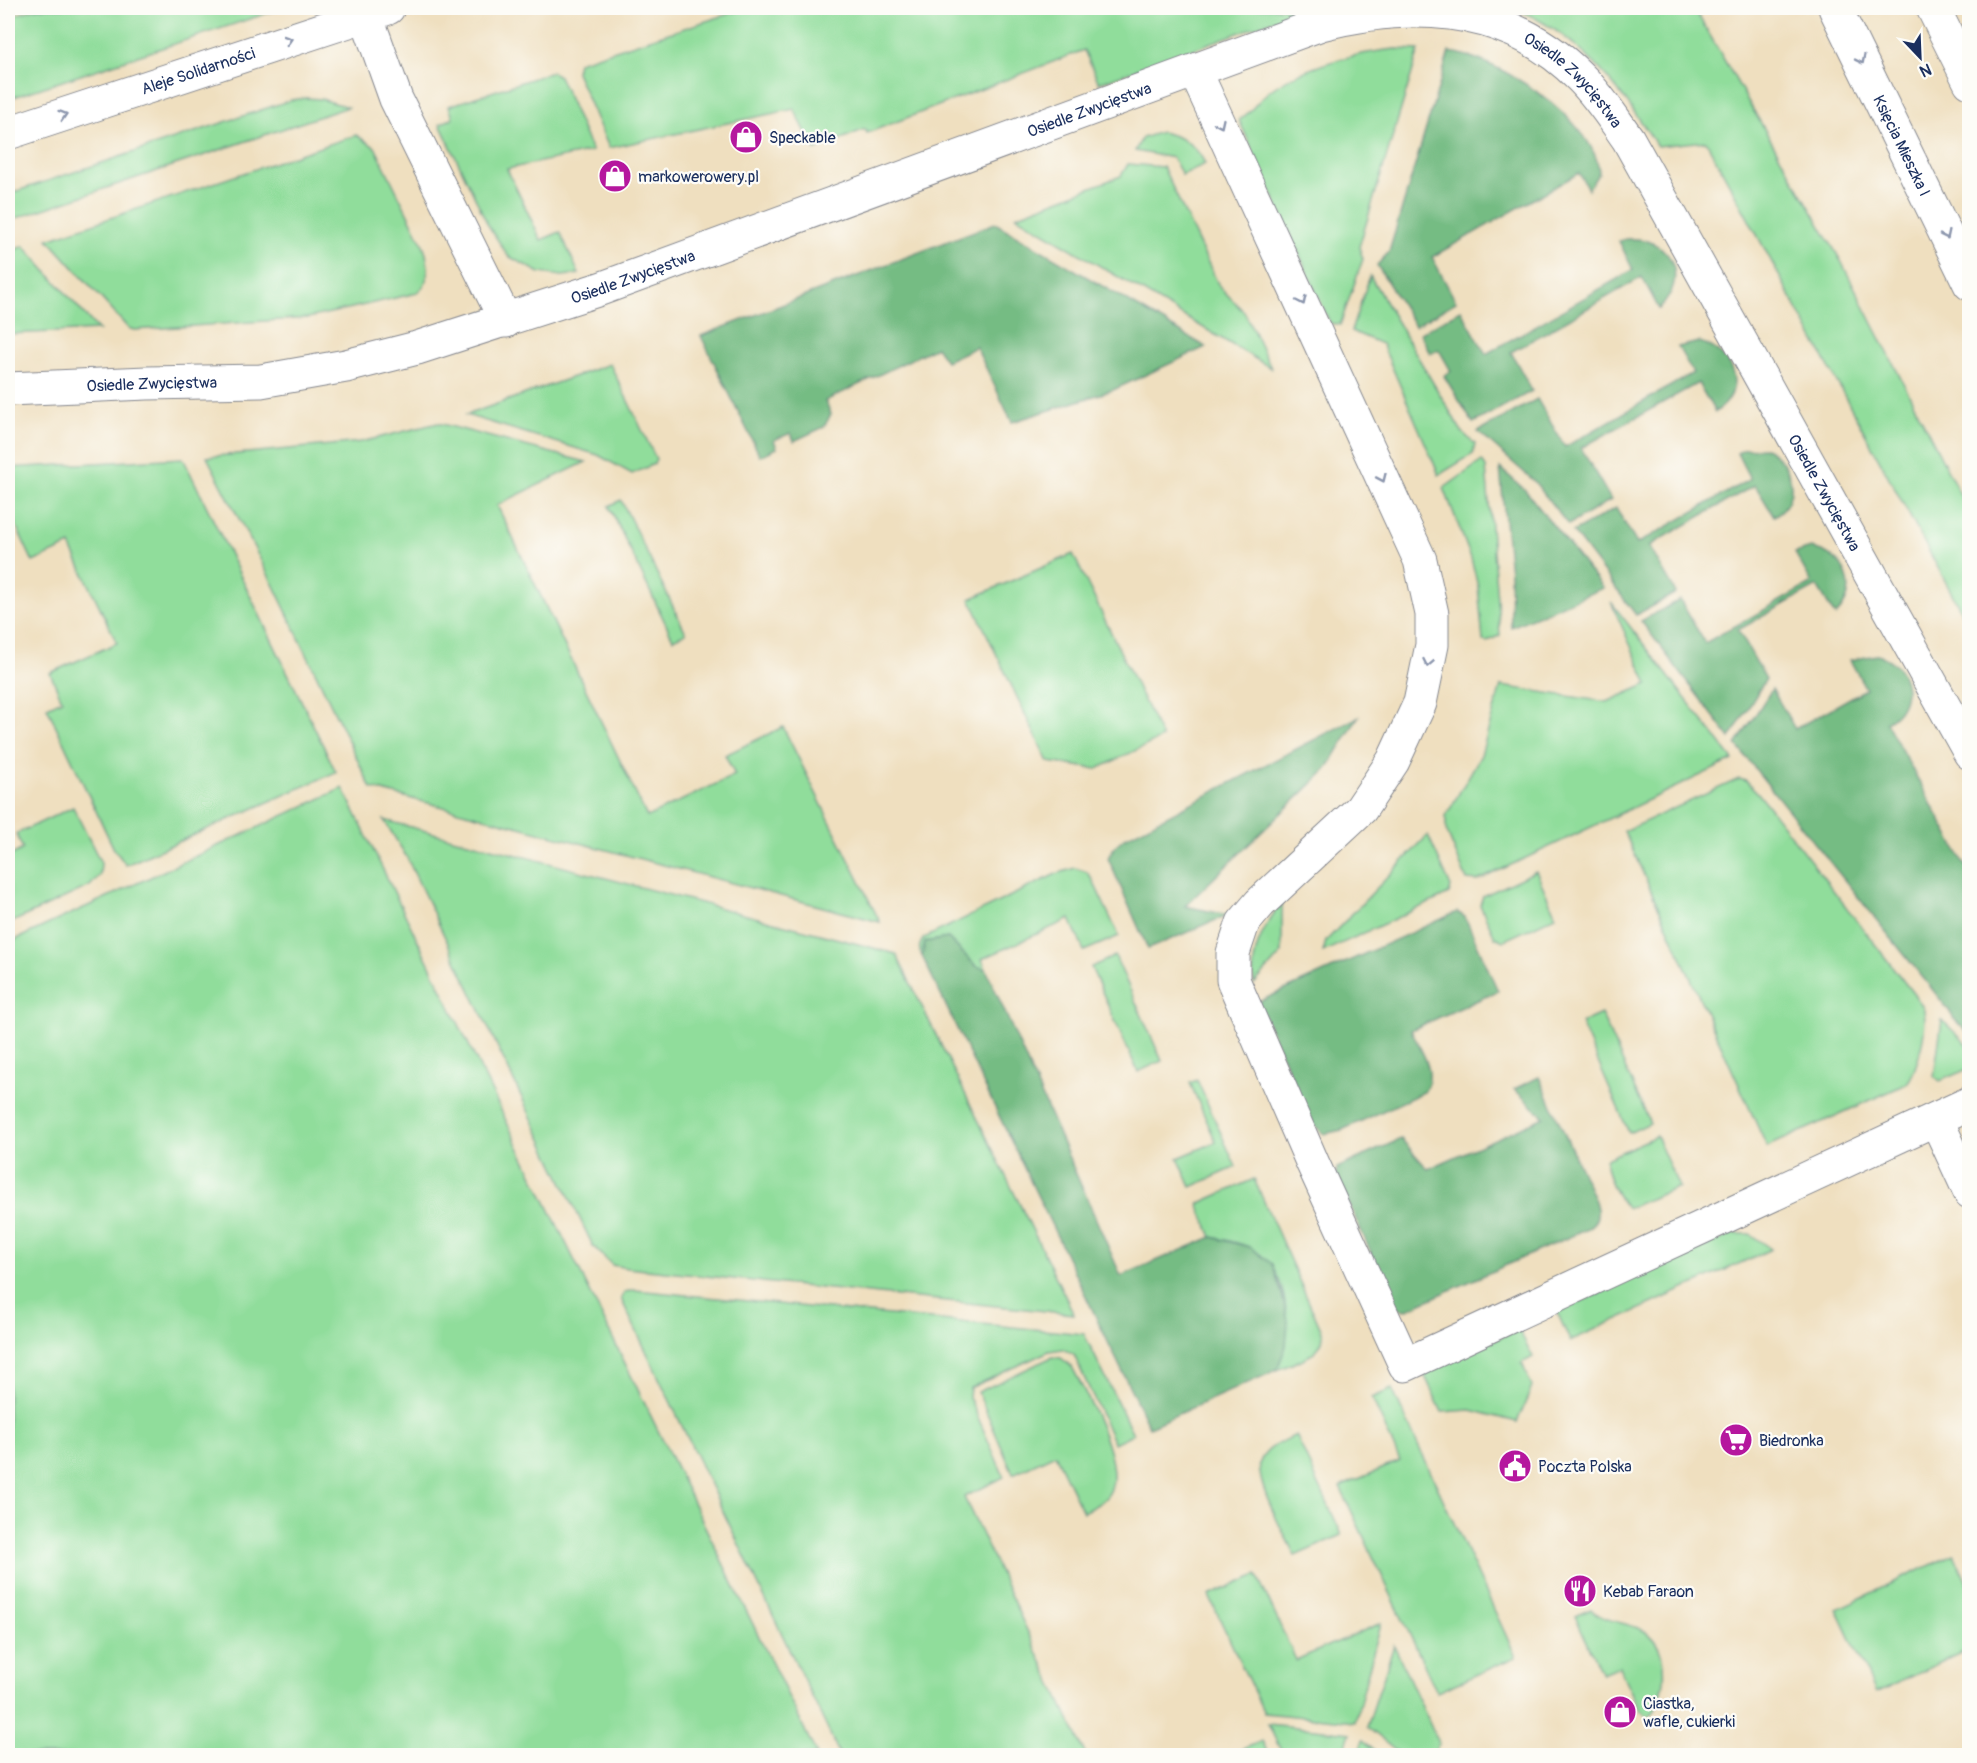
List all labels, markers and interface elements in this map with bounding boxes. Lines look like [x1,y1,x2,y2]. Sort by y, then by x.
north arrow [1890,27,1950,87]
street label: Osiedle Zwycięstwa [1520,28,1626,132]
one-way arrow [282,35,293,48]
street label: Aleje Solidarności [139,43,258,100]
one-way arrow [1853,54,1865,65]
text: N [1916,59,1934,81]
street label: Osiedle Zwycięstwa [1025,78,1154,142]
street label: Księcia Mieszka I [1868,92,1934,200]
one-way arrow [57,110,68,122]
one-way arrow [1212,117,1224,128]
shop icon: Speckable [728,119,764,155]
place label: Speckable [769,128,836,148]
shop icon: markowerowery.pl [597,158,633,194]
place label: markowerowery.pl [638,167,759,187]
one-way arrow [1938,229,1950,240]
street label: Osiedle Zwycięstwa [568,246,698,309]
one-way arrow [1294,294,1306,305]
street label: Osiedle Zwycięstwa [86,373,217,397]
street label: Osiedle Zwycięstwa [1783,431,1865,555]
one-way arrow [1375,472,1387,483]
one-way arrow [1422,658,1435,668]
supermarket icon: Biedronka [1718,1422,1754,1458]
place label: Biedronka [1759,1431,1824,1451]
public building icon: Poczta Polska [1497,1448,1533,1484]
place label: Poczta Polska [1538,1457,1632,1477]
restaurant icon: Kebab Faraon [1562,1573,1598,1609]
place label: Kebab Faraon [1603,1582,1694,1602]
shop icon: Ciastka, wafle, cukierki [1602,1694,1638,1730]
place label: Ciastka, wafle, cukierki [1643,1694,1735,1732]

